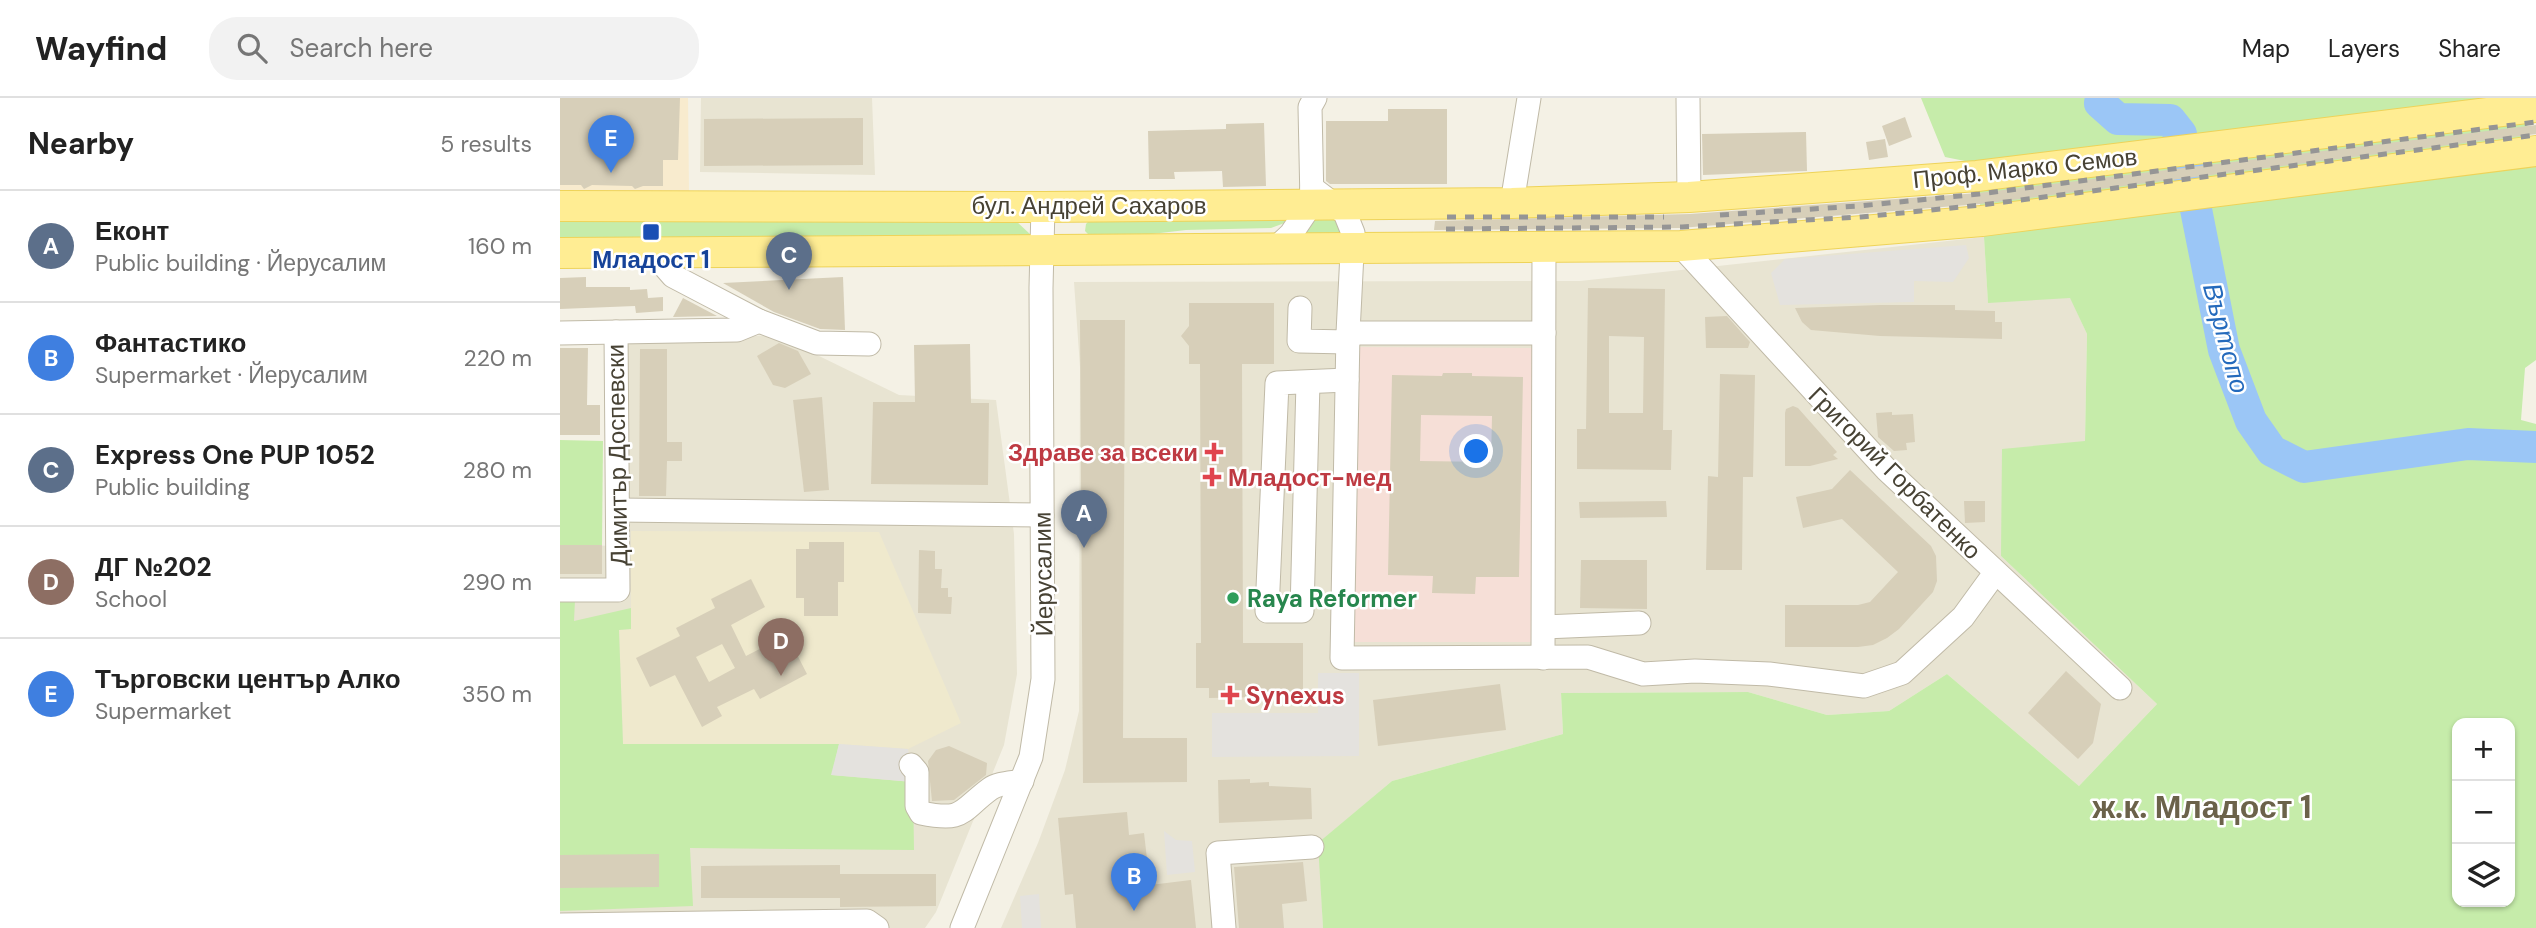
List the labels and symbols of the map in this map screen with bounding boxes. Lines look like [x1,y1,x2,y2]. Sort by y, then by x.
pin: E [588,115,634,173]
street label: Проф. Марко Семов [1911,141,2139,195]
street label: бул. Андрей Сахаров [971,190,1207,221]
marker: Младост 1 [641,222,661,242]
pin: C [766,232,812,290]
place label: Младост 1 [592,244,710,275]
water label: Въртопо [2195,279,2257,397]
street label: Димитър Доспевски [600,344,634,566]
street label: Григорий Горбатенко [1802,380,1988,566]
your location [1459,434,1493,468]
place label: Здраве за всеки [1008,437,1198,468]
marker: Здраве за всеки [1204,442,1224,462]
place label: Младост-мед [1228,462,1391,493]
marker: Младост-мед [1202,467,1222,487]
pin: A [1061,490,1107,548]
street label: Йерусалим [1026,511,1060,637]
place label: Raya Reformer [1247,583,1417,614]
marker: Raya Reformer [1225,590,1241,606]
pin: D [758,618,804,676]
place label: Synexus [1246,680,1345,711]
marker: Synexus [1220,685,1240,705]
district label: ж.к. Младост 1 [2091,786,2312,828]
pin: B [1111,853,1157,911]

